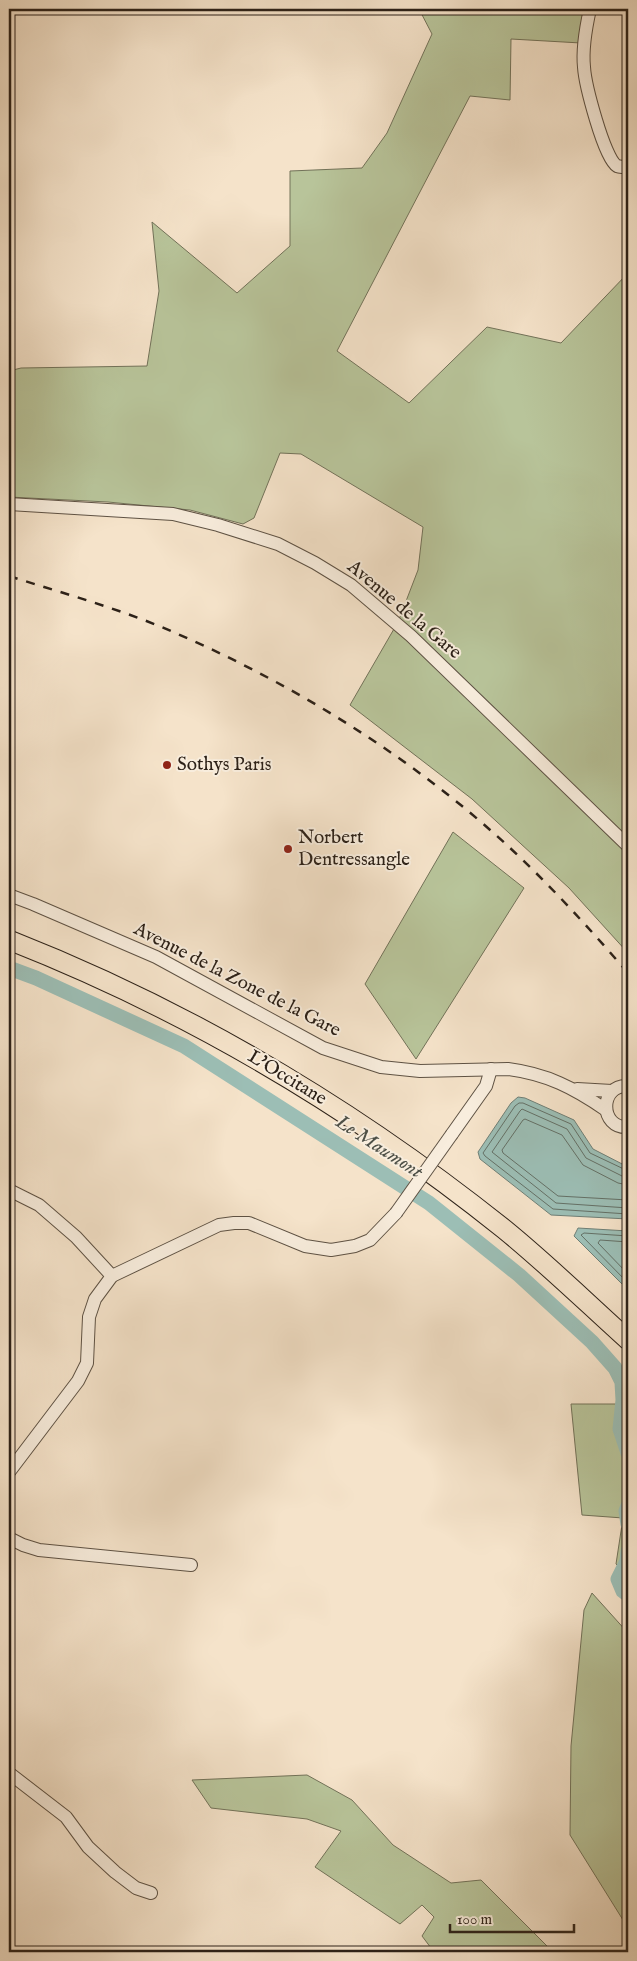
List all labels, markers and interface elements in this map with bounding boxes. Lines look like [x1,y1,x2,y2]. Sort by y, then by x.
street label: Avenue de la Gare [341,555,466,665]
place label: Sothys Paris [177,753,271,777]
marker: Sothys Paris [161,759,173,771]
place label: Norbert Dentressangle [298,826,410,872]
marker: Norbert Dentressangle [282,843,294,855]
street label: Avenue de la Zone de la Gare [129,917,345,1043]
street label: L'Occitane [243,1045,331,1111]
water label: Le Maumont [330,1109,429,1185]
scale bar [450,1901,573,1933]
text: 100 m [457,1910,493,1929]

